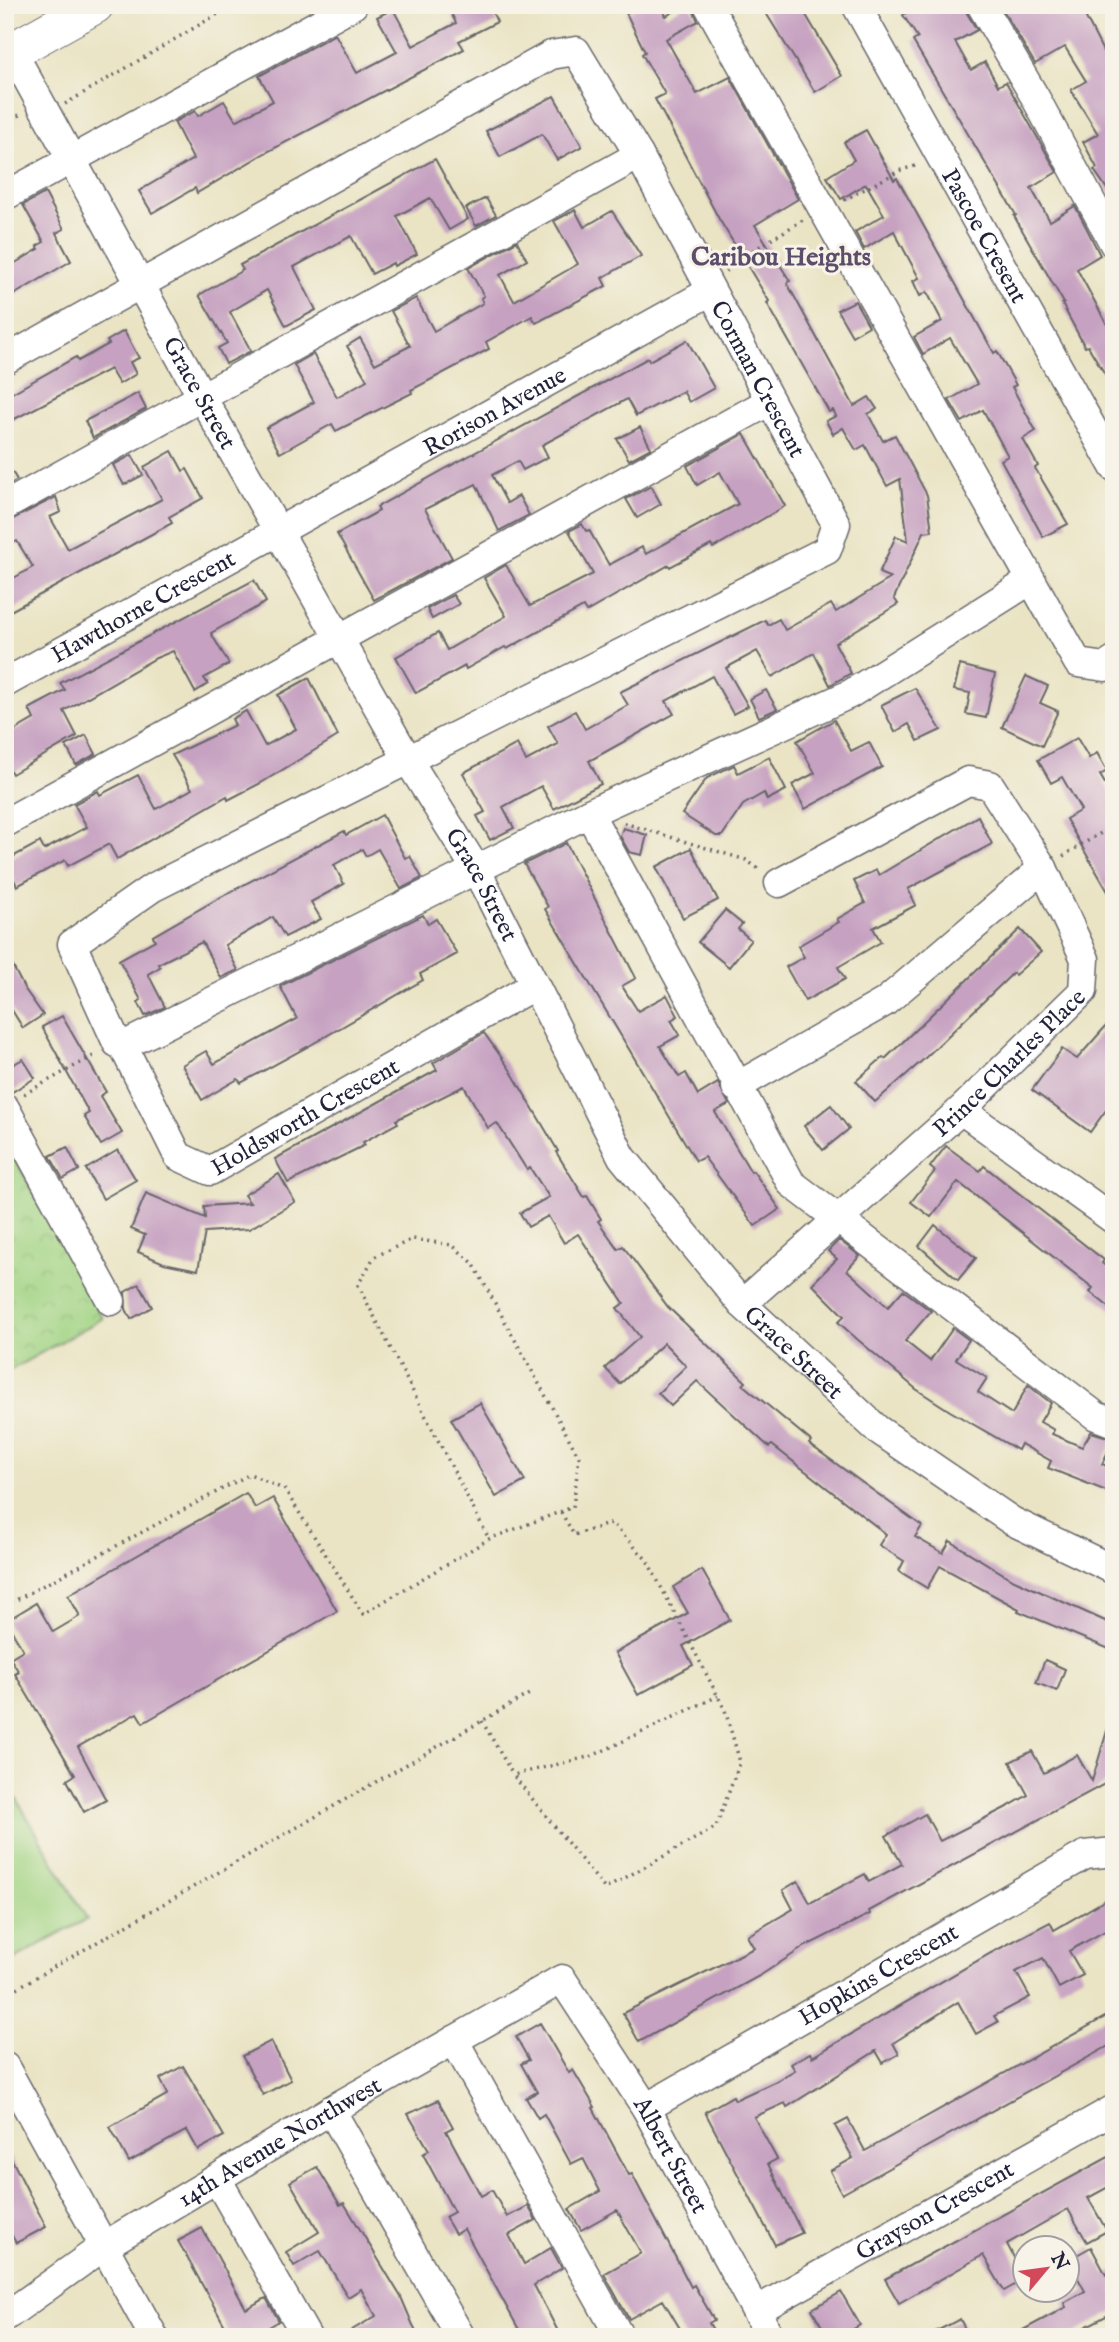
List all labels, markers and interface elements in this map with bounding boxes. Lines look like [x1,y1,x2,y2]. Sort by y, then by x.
street label: Pascoe Cresent [933,163,1033,309]
district label: Caribou Heights [691,241,871,274]
street label: Corman Crescent [703,296,812,463]
street label: Grace Street [155,332,242,455]
street label: Rorison Avenue [418,360,572,465]
street label: Hawthorne Crescent [46,544,241,671]
street label: Grace Street [437,823,524,947]
street label: Prince Charles Place [927,983,1093,1145]
street label: Holdsworth Crescent [206,1052,405,1184]
street label: Grace Street [737,1300,849,1407]
street label: Hopkins Crescent [793,1917,964,2034]
street label: 14th Avenue Northwest [173,2071,387,2215]
street label: Albert Street [625,2090,714,2219]
street label: Grayson Crescent [851,2155,1020,2269]
north arrow [1010,2234,1080,2304]
text: N [1044,2248,1074,2275]

